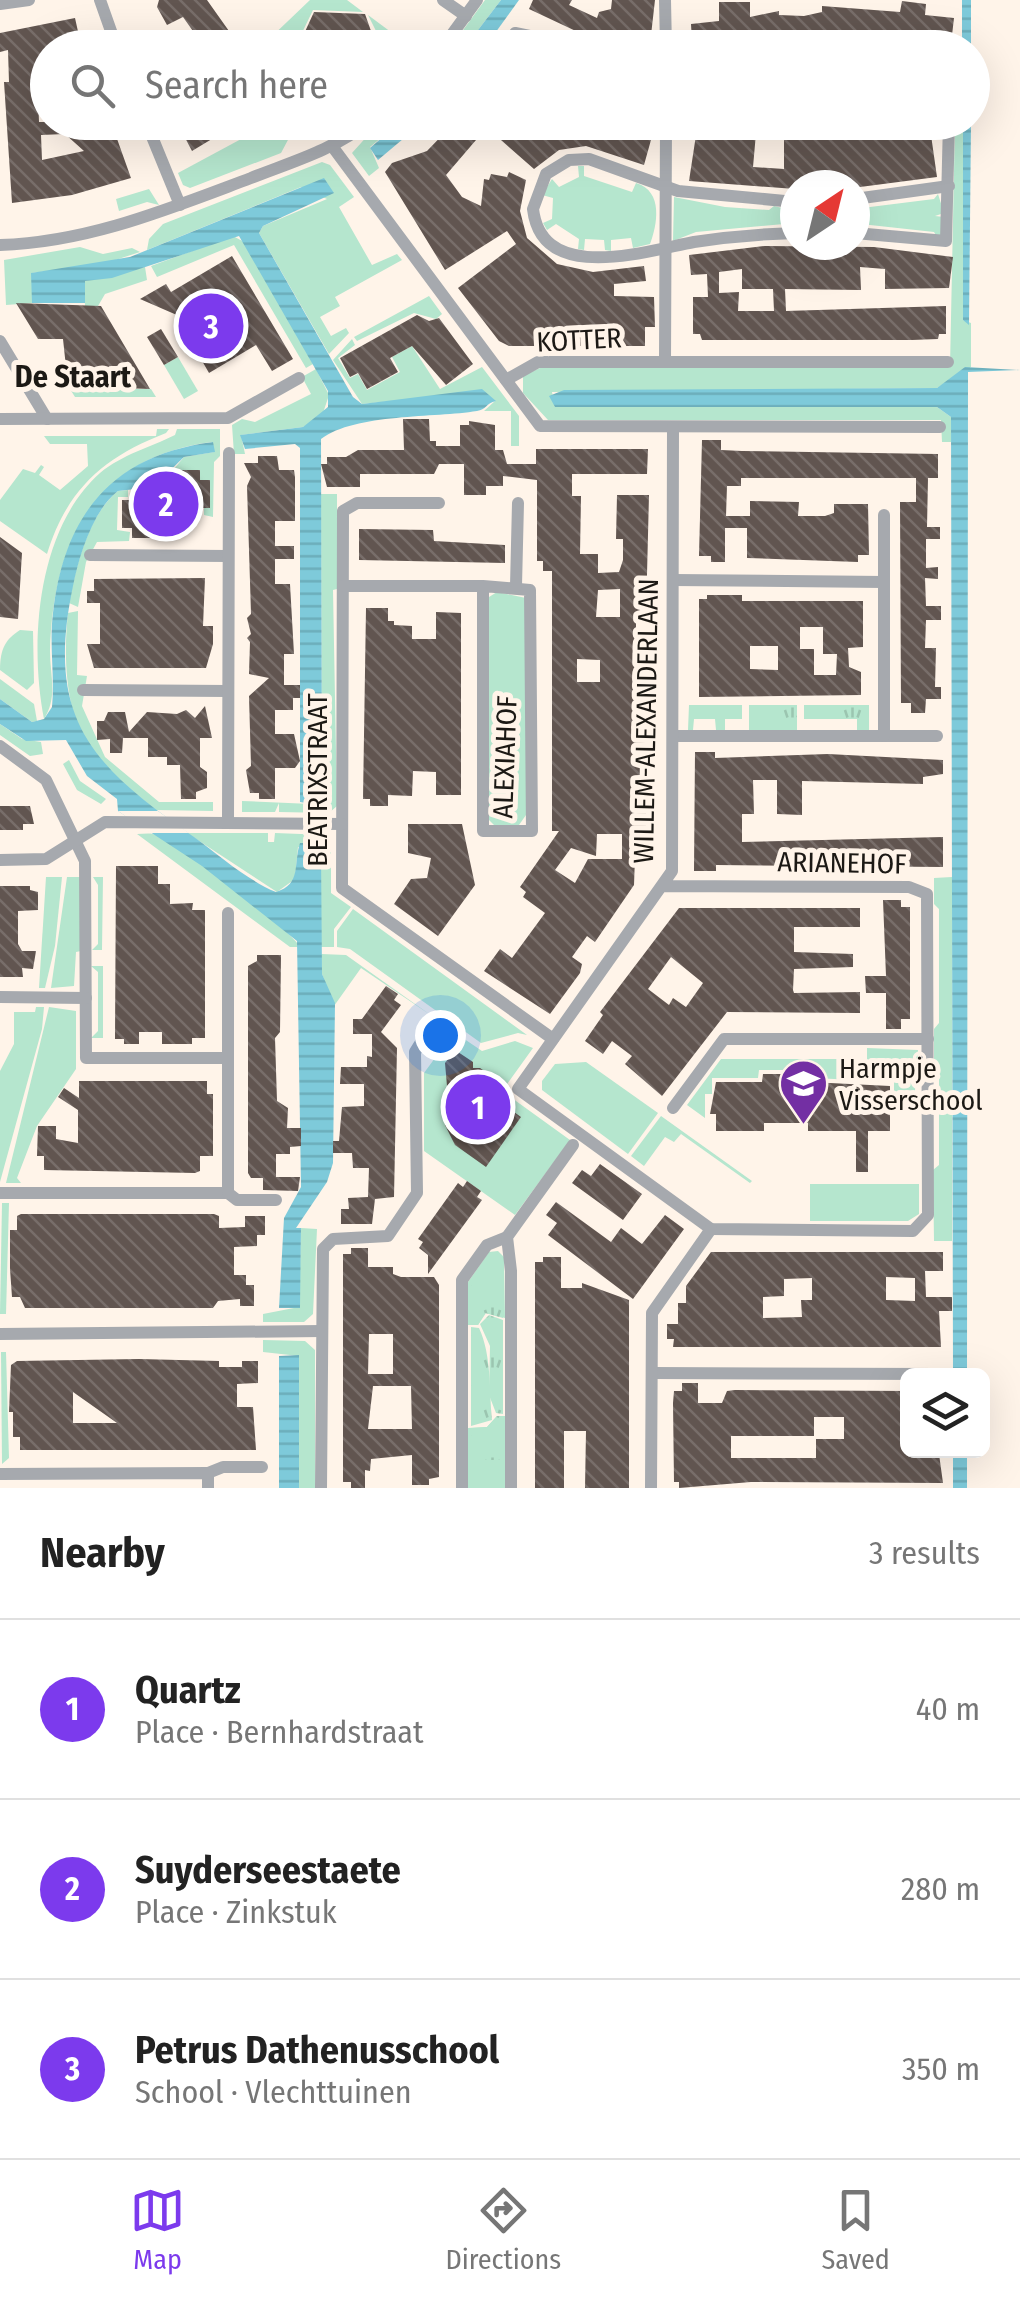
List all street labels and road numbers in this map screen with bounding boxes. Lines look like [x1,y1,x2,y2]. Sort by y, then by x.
street label: KOTTER [536,321,622,359]
street label: WILLEM-ALEXANDERLAAN [627,578,665,864]
street label: BEATRIXSTRAAT [301,693,334,867]
street label: ALEXIAHOF [486,695,524,819]
street label: ARIANEHOF [777,845,907,881]

